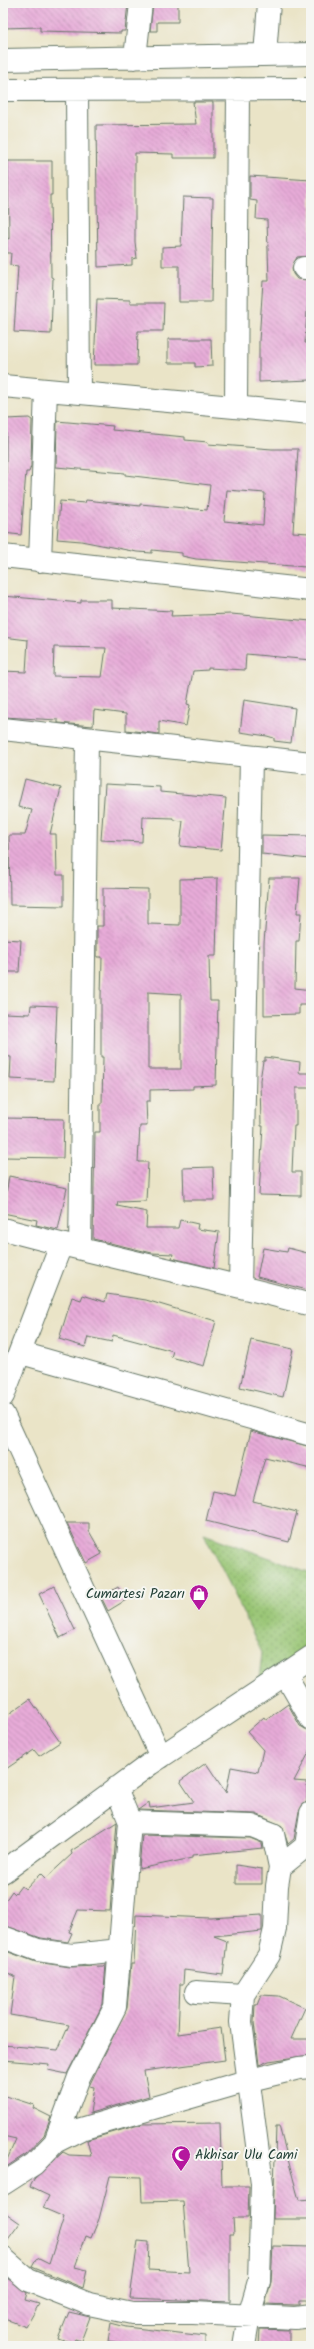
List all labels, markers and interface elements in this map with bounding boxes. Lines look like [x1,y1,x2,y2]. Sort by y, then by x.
place label: Cumartesi Pazarı [86,1583,185,1605]
shop icon: Cumartesi Pazarı [188,1583,210,1611]
mosque icon: Akhisar Ulu Cami [170,2144,192,2172]
place label: Akhisar Ulu Cami [195,2144,298,2166]

